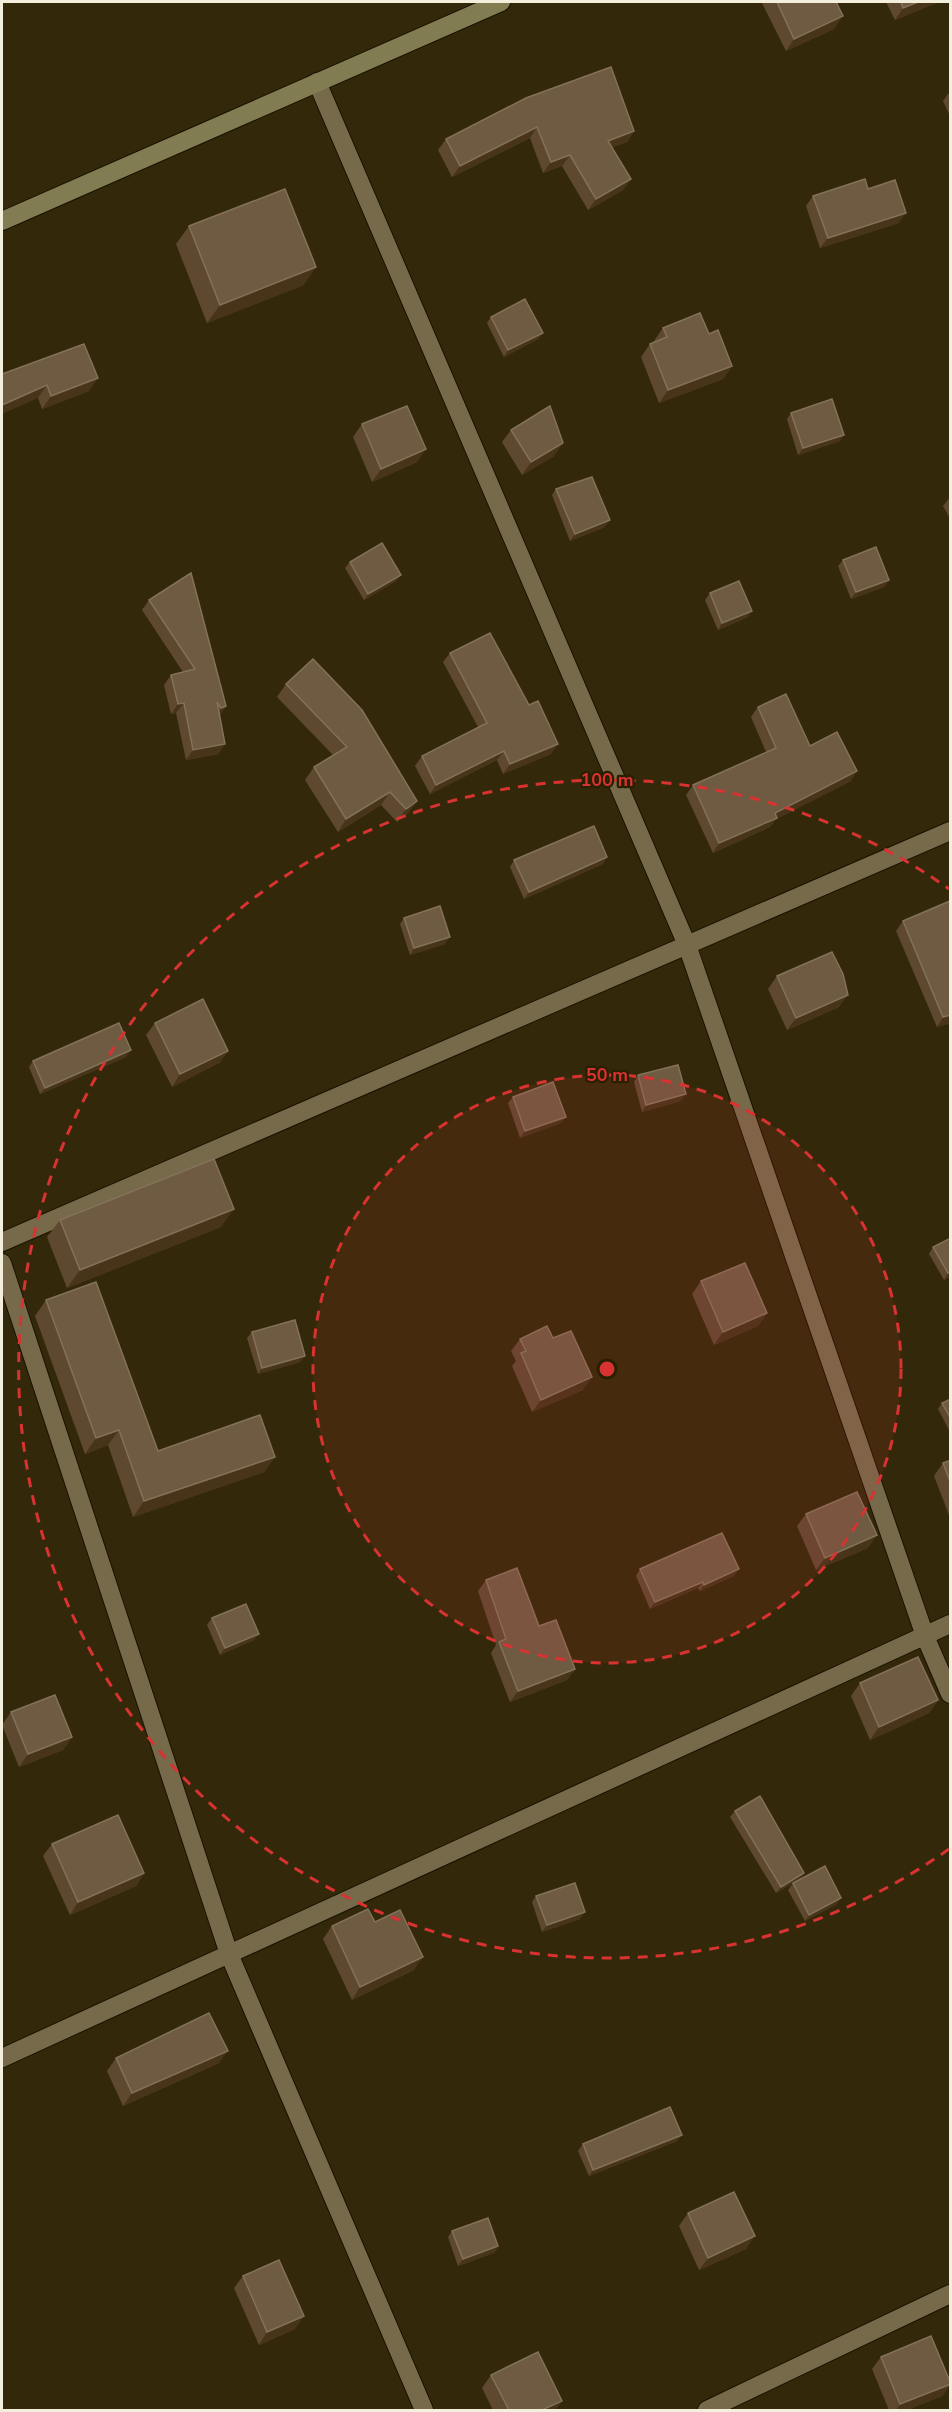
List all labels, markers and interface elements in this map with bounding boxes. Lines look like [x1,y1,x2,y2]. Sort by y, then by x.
text: 100 m [580,768,634,792]
text: 50 m [586,1063,628,1087]
centre of rings [597,1359,617,1379]

